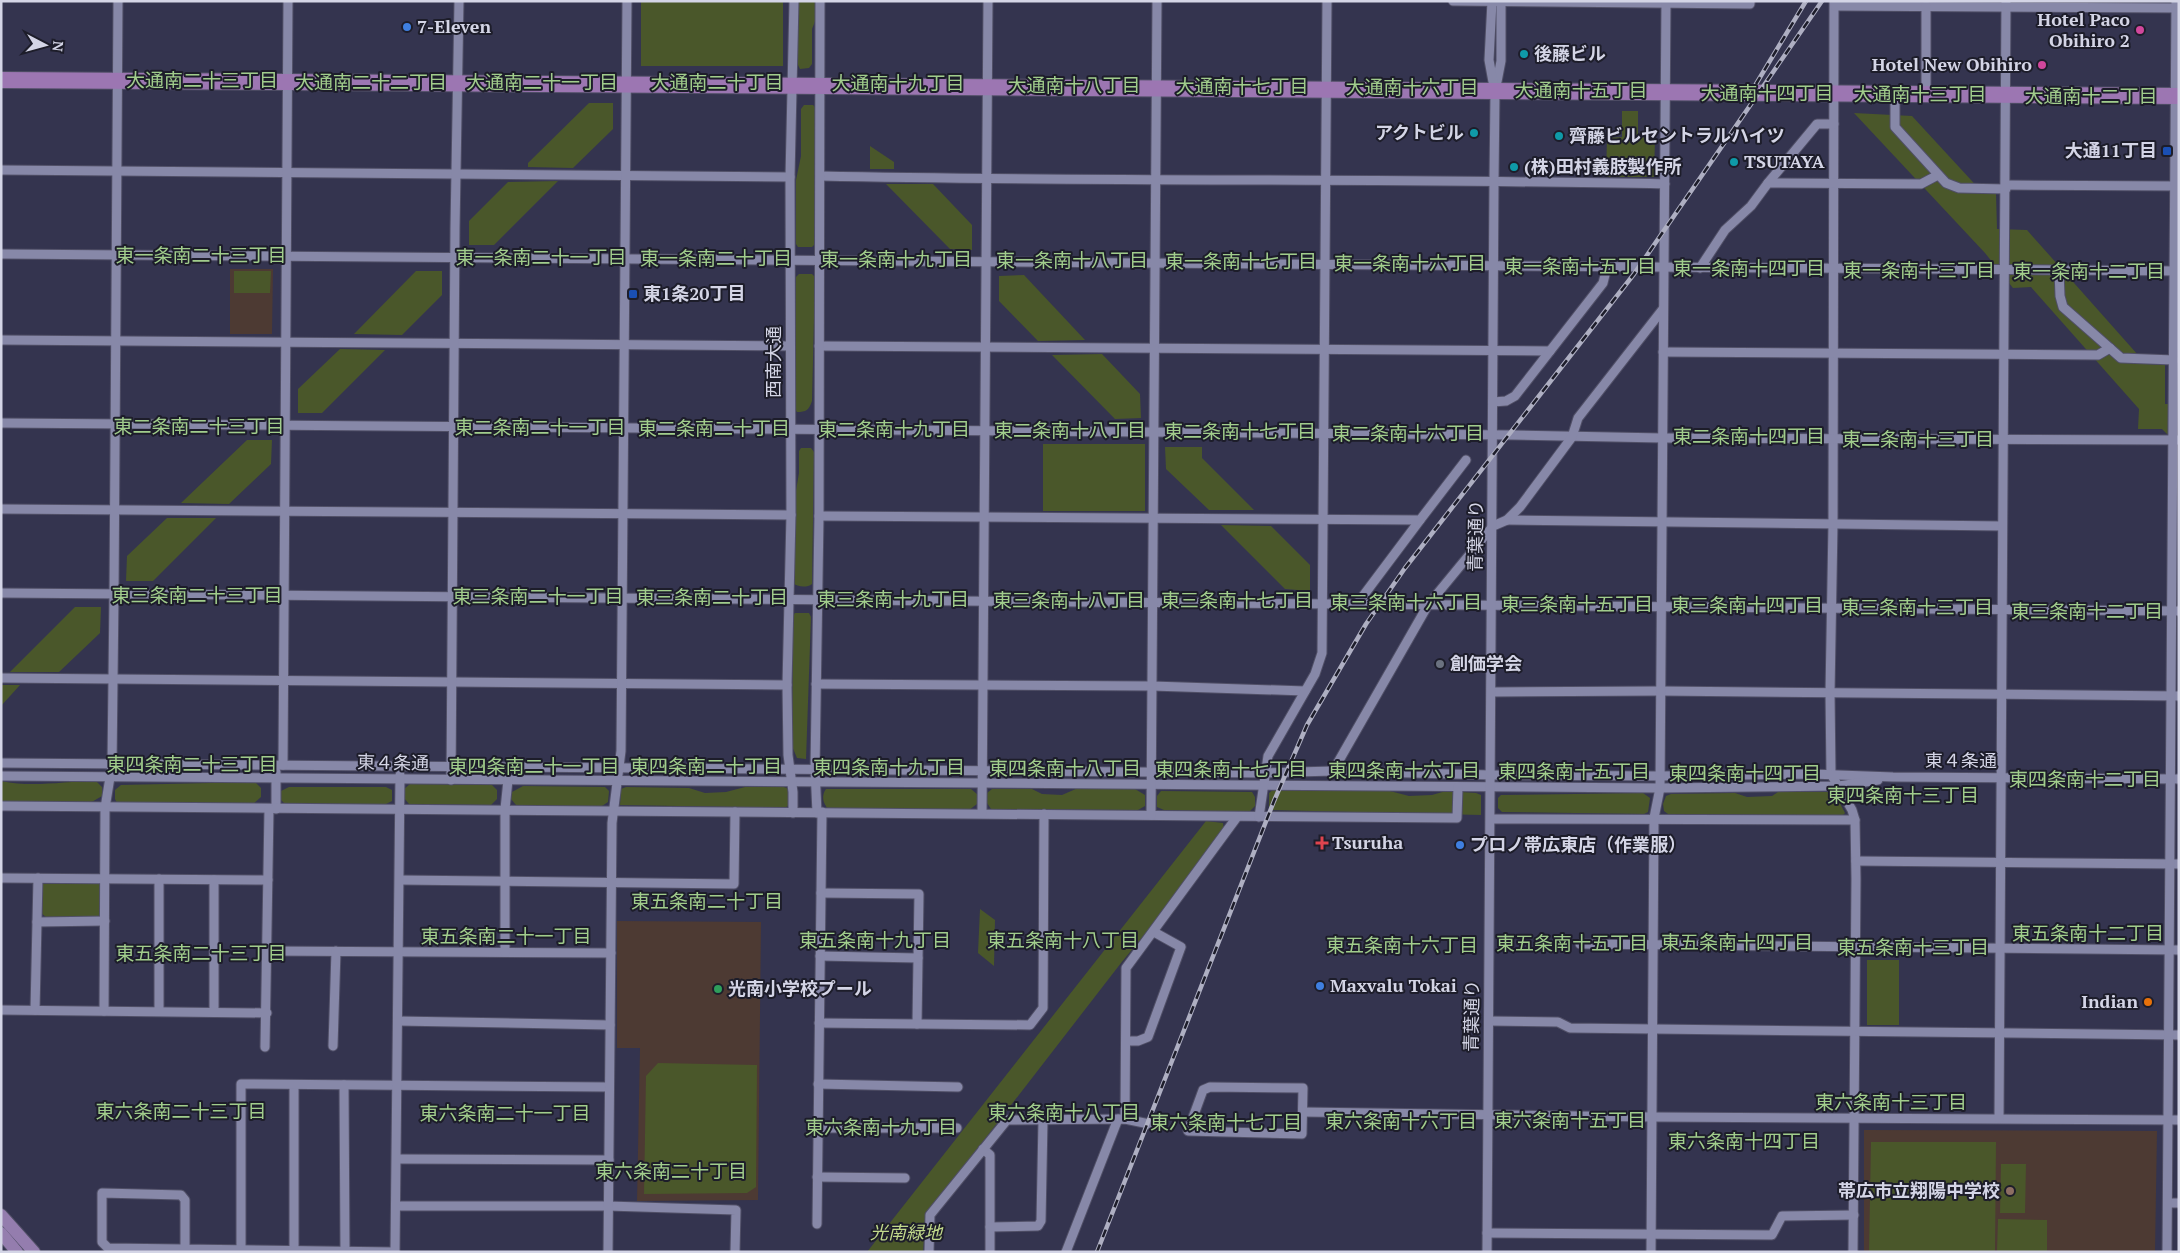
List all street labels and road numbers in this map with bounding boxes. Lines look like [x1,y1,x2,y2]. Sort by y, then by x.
street label: 西南大通 [761,326,785,398]
street label: 青葉通り [1462,500,1488,572]
street label: 東４条通 [1925,748,1997,772]
street label: 東４条通 [357,749,429,775]
street label: 青葉通り [1458,980,1484,1052]

